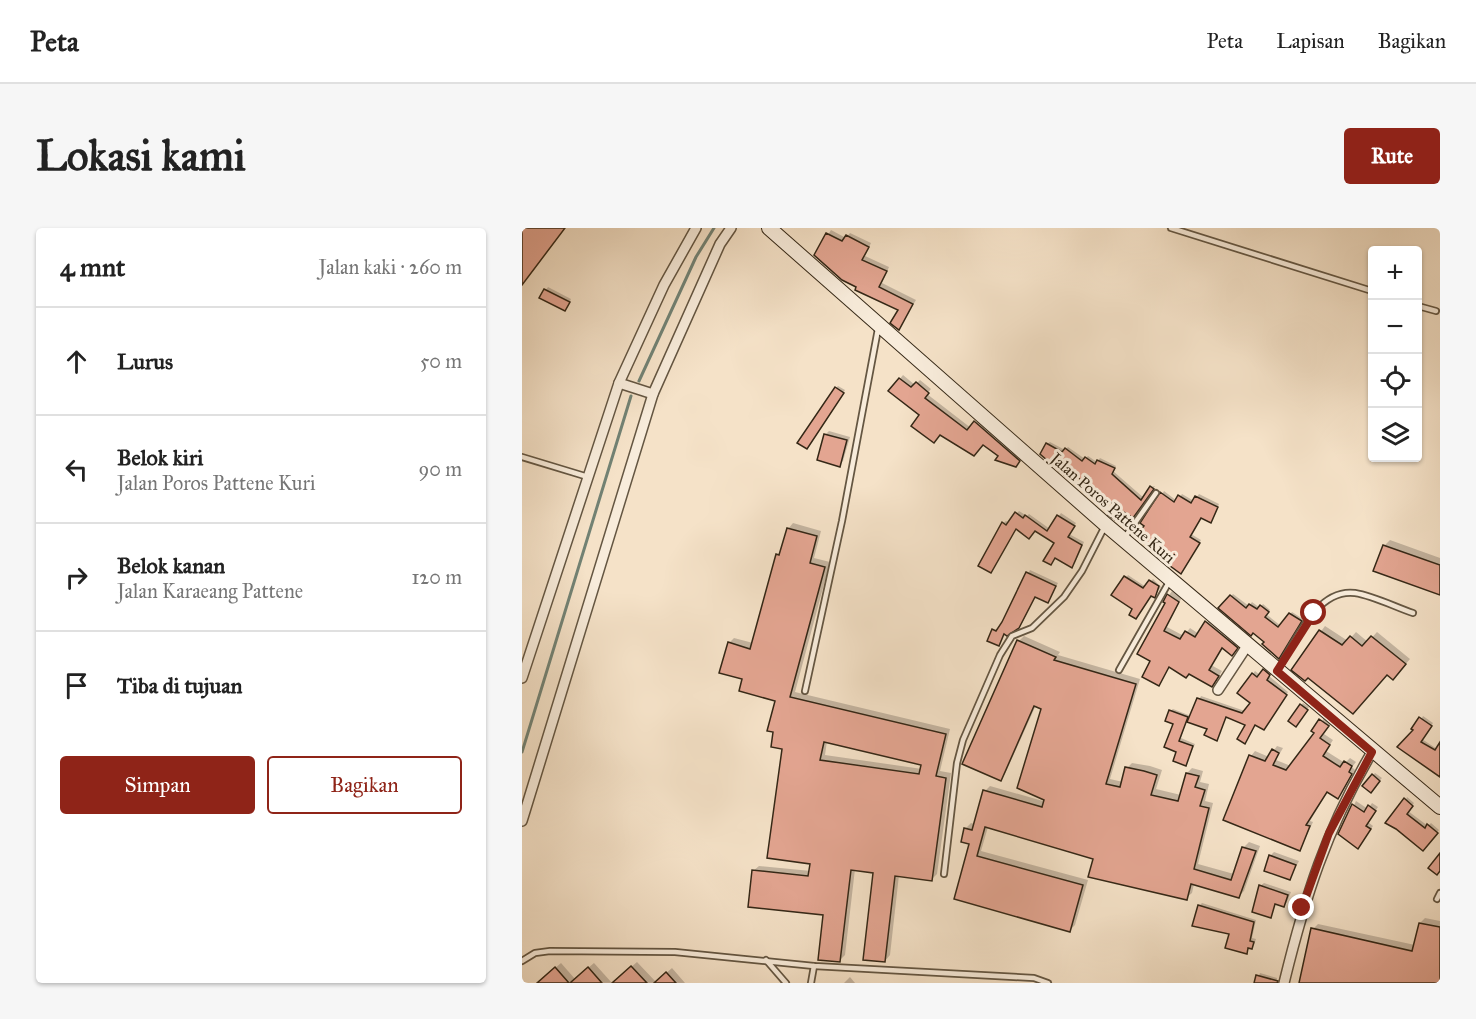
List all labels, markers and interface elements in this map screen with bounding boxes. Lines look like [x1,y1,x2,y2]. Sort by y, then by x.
text: Peta [30,24,79,59]
text: Peta [1207,28,1243,54]
text: Lapisan [1276,28,1345,54]
text: Bagikan [1378,28,1446,54]
button: Rute [1344,128,1440,184]
text: Lokasi kami [36,130,246,182]
map controls [1368,246,1422,462]
button: + [1368,246,1422,300]
text: 4 mnt [60,251,125,283]
text: Jalan kaki · 260 m [319,255,462,279]
button: − [1368,300,1422,354]
icon: ahead [60,345,93,378]
text: Lurus [117,348,173,375]
text: 50 m [420,349,462,373]
button: locate [1368,354,1422,408]
button: layers [1368,408,1422,462]
text: Belok kiri [117,444,203,471]
street label: Jalan Poros Pattene Kuri [1045,447,1180,568]
icon: left [60,453,93,486]
text: 90 m [419,457,462,481]
text: Jalan Poros Pattene Kuri [117,471,315,495]
text: Belok kanan [117,552,225,579]
icon: right [60,561,93,594]
text: 120 m [411,565,462,589]
text: Jalan Karaeang Pattene [117,579,303,603]
route start [1300,599,1326,625]
icon: arrive [60,669,93,702]
text: Tiba di tujuan [117,672,242,699]
button: Simpan [60,756,255,814]
button: Bagikan [267,756,462,814]
route end [1288,894,1314,920]

